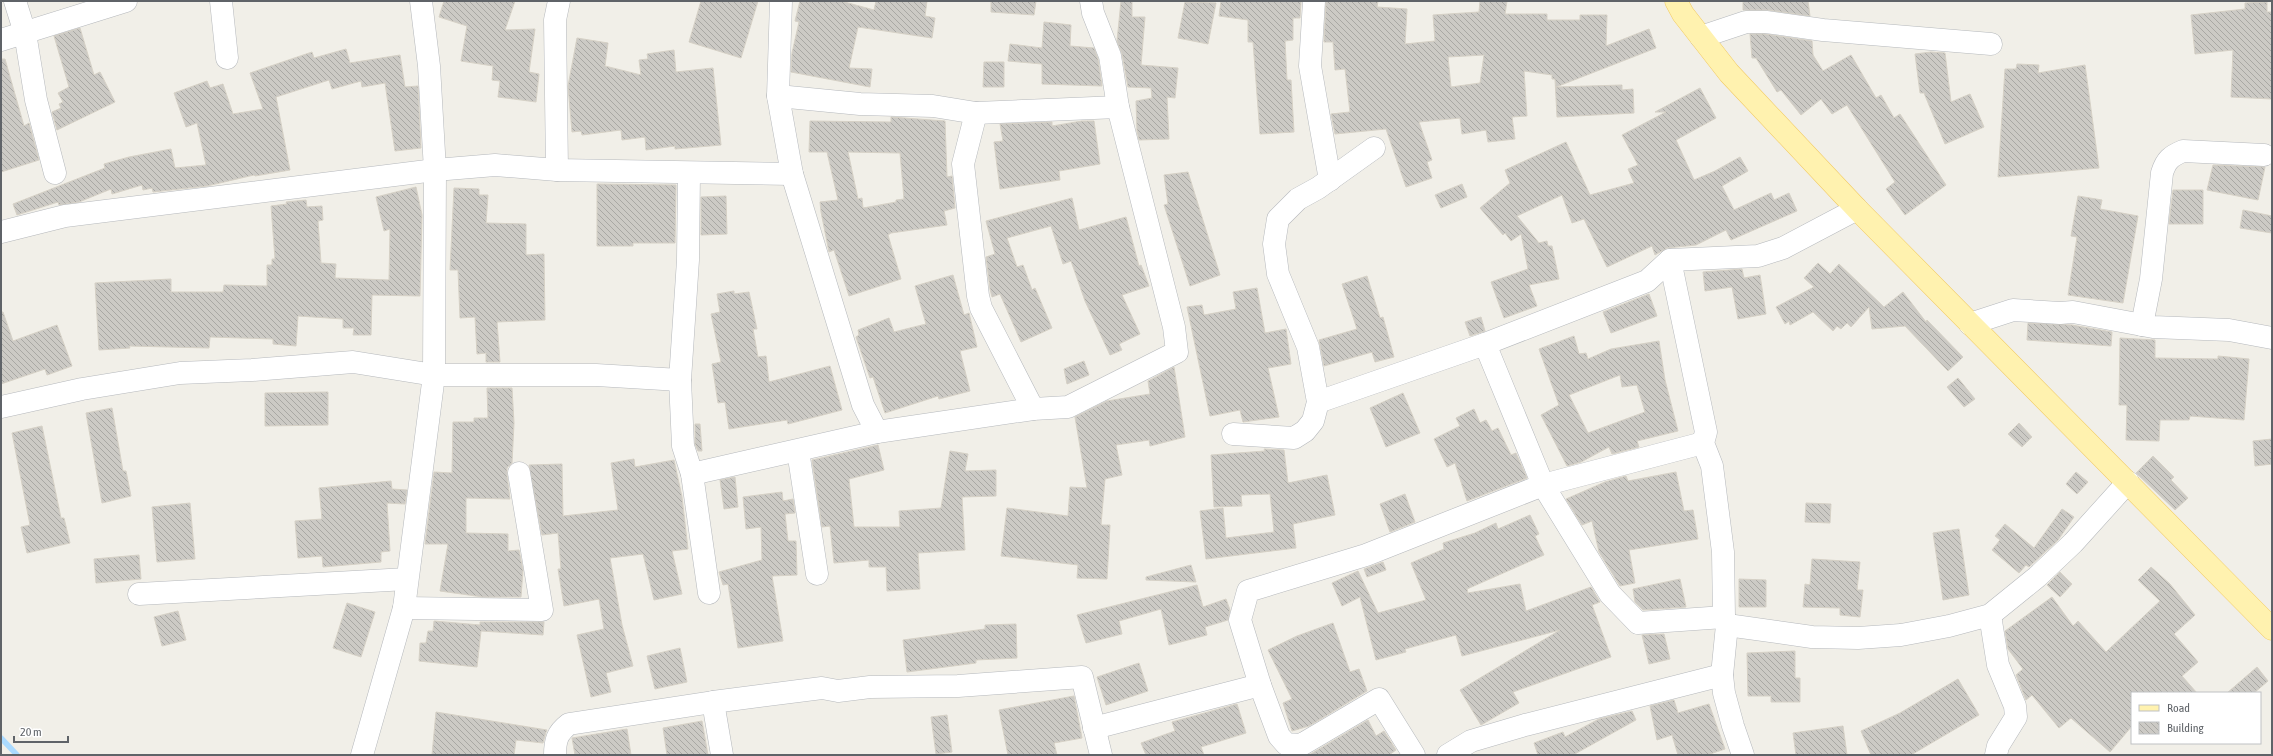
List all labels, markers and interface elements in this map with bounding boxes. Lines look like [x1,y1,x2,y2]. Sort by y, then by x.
legend [2131,692,2261,744]
text: Road [2167,701,2190,715]
scale bar [14,718,68,744]
text: Building [2167,721,2205,735]
text: 20 m [20,725,42,739]

